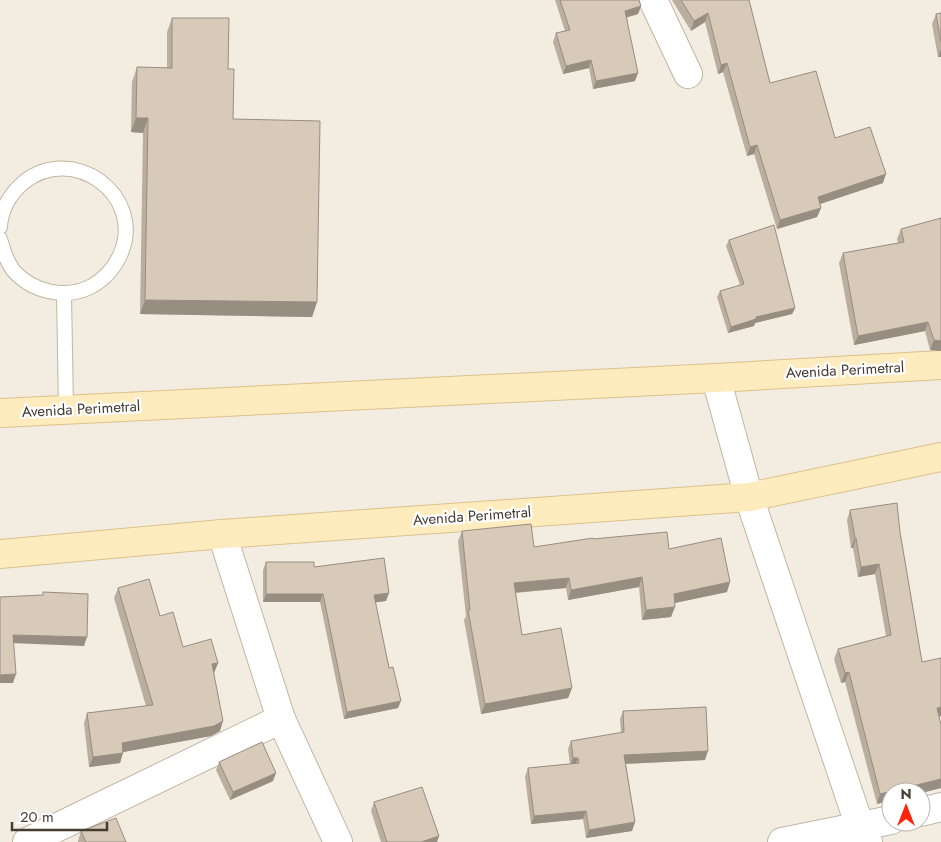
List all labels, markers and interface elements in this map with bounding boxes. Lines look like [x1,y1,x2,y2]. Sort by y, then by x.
street label: Avenida Perimetral [785,356,905,384]
street label: Avenida Perimetral [21,395,141,423]
street label: Avenida Perimetral [412,501,532,531]
north arrow [881,782,931,832]
text: N [900,784,912,804]
scale bar [12,800,108,832]
text: 20 m [20,806,54,828]

